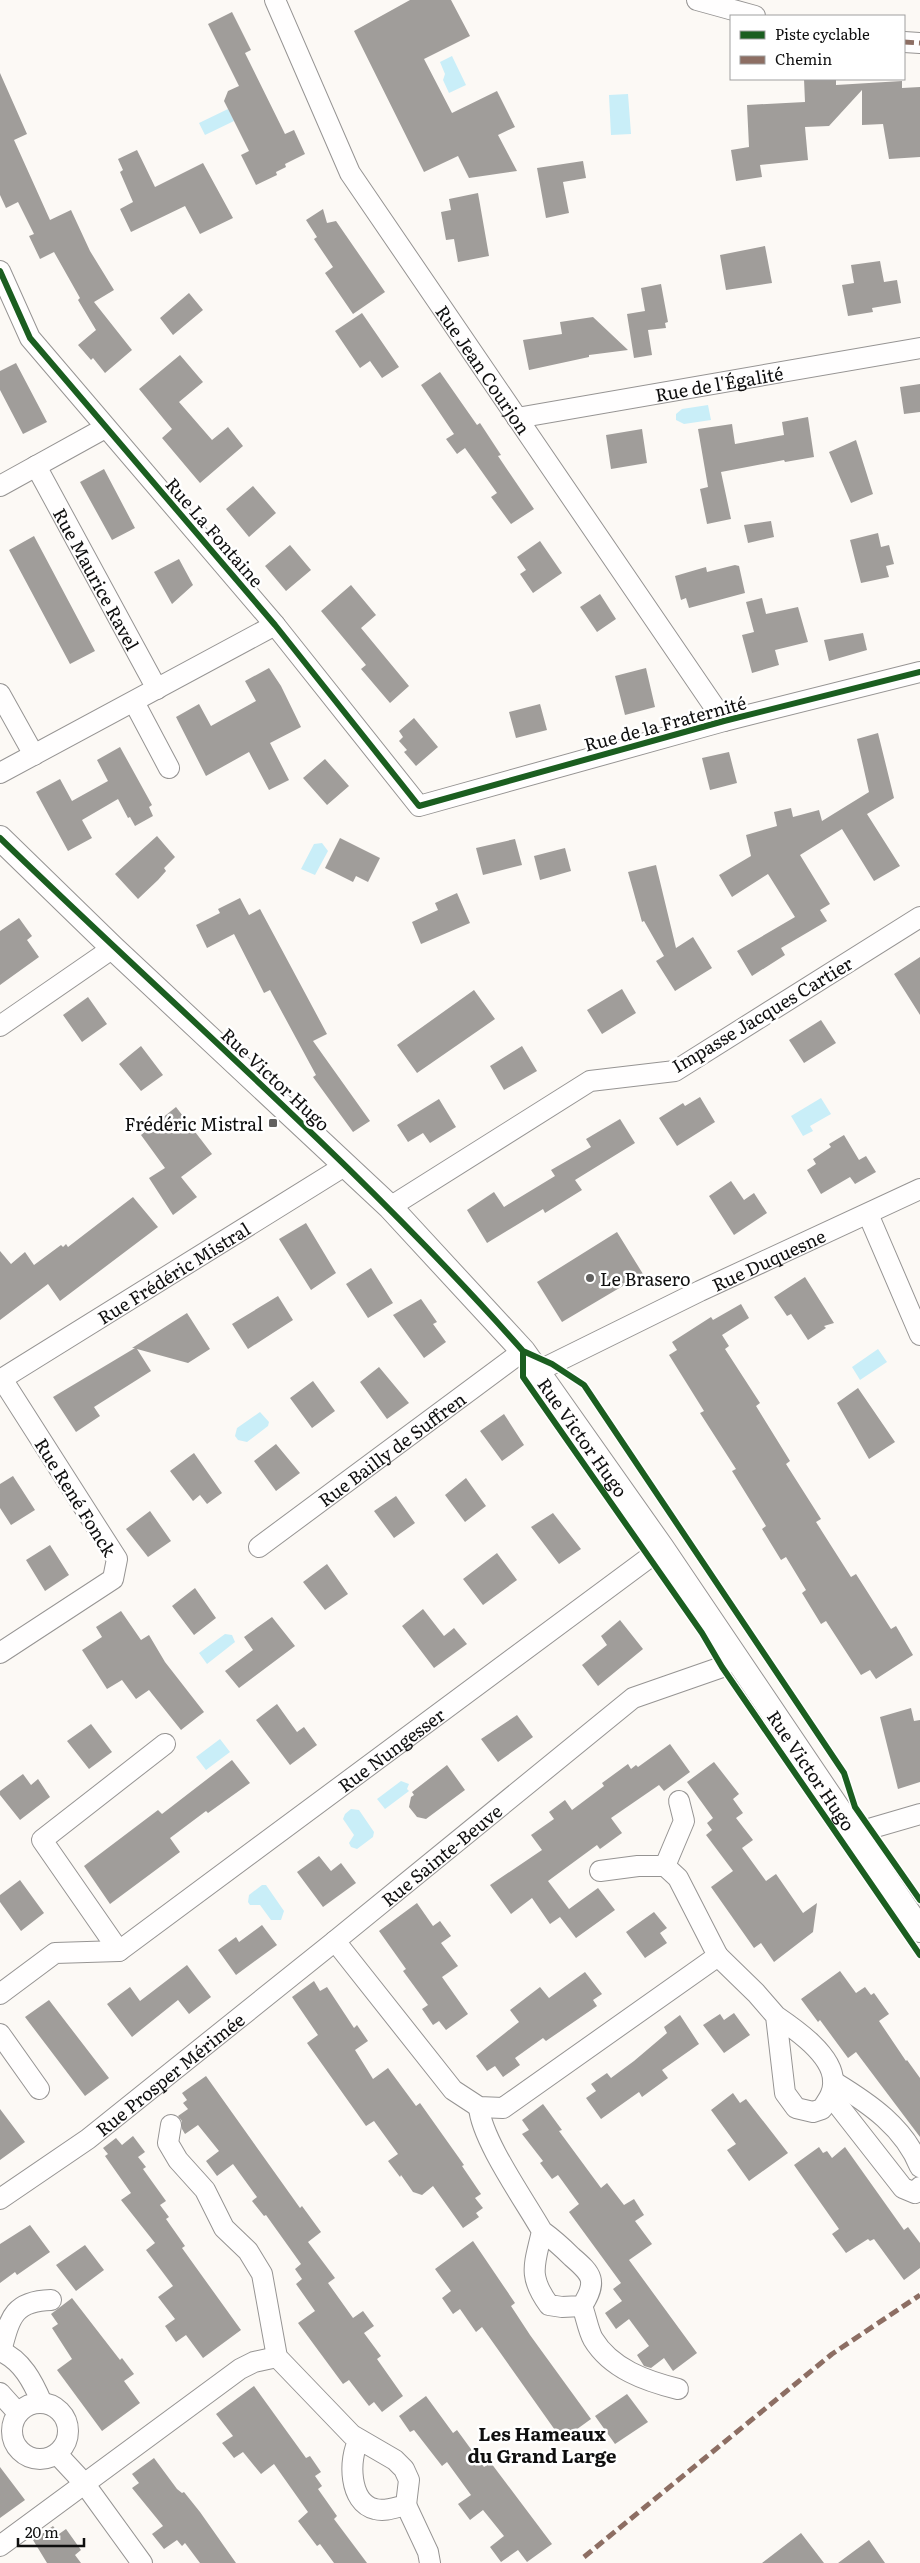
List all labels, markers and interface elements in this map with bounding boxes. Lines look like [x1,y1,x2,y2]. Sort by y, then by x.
legend [730,15,905,80]
text: Piste cyclable [775,22,870,45]
text: Chemin [775,47,832,70]
street label: Rue Jean Courjon [430,299,538,439]
street label: Rue de l'Égalité [653,359,785,407]
street label: Rue La Fontaine [160,471,270,593]
street label: Rue Maurice Ravel [47,502,147,655]
street label: Rue de la Fraternité [581,688,749,758]
street label: Impasse Jacques Cartier [667,949,858,1079]
street label: Rue Victor Hugo [215,1021,337,1137]
place label: Frédéric Mistral [125,1110,263,1137]
marker: Frédéric Mistral [267,1117,279,1129]
street label: Rue Frédéric Mistral [92,1215,255,1330]
street label: Rue Duquesne [707,1221,829,1297]
place label: Le Brasero [600,1265,691,1292]
marker: Le Brasero [584,1272,596,1284]
street label: Rue Victor Hugo [532,1372,635,1502]
street label: Rue Bailly de Suffren [312,1385,471,1512]
street label: Rue René Fonck [29,1432,124,1562]
street label: Rue Nungesser [332,1700,450,1798]
street label: Rue Victor Hugo [761,1704,863,1836]
street label: Rue Sainte-Beuve [375,1797,507,1912]
street label: Rue Prosper Mérimée [89,2006,250,2142]
district label: Les Hameaux du Grand Large [468,2419,617,2469]
scale bar [18,2516,84,2548]
text: 20 m [25,2520,59,2543]

